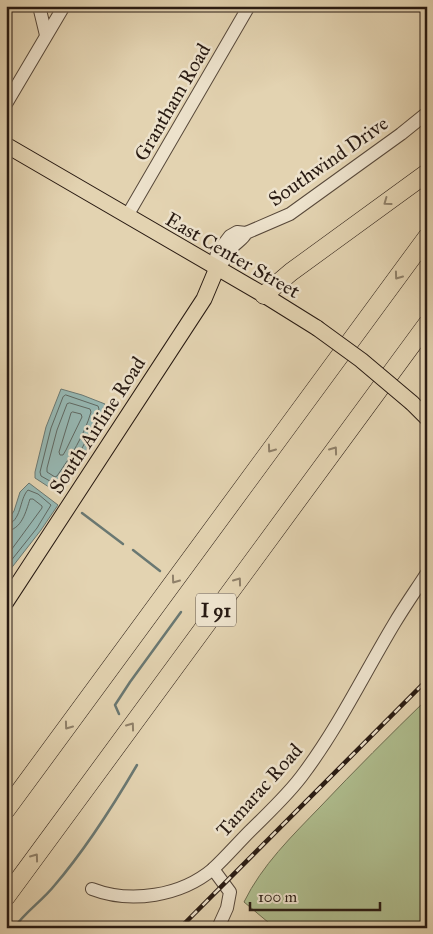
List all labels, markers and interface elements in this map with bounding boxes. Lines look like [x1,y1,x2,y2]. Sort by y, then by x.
street label: Grantham Road [129,39,215,165]
street label: Southwind Drive [264,111,392,211]
one-way arrow [383,196,393,205]
street label: East Center Street [162,207,304,303]
one-way arrow [395,270,404,280]
street label: South Airline Road [44,352,150,498]
one-way arrow [268,443,277,453]
one-way arrow [328,446,337,456]
one-way arrow [172,574,180,583]
one-way arrow [232,577,241,587]
road number: I 91 [196,594,236,626]
one-way arrow [65,720,74,729]
one-way arrow [125,722,134,732]
street label: Tamarac Road [211,738,307,842]
one-way arrow [29,853,38,863]
scale bar [250,879,380,911]
text: 100 m [258,888,298,906]

